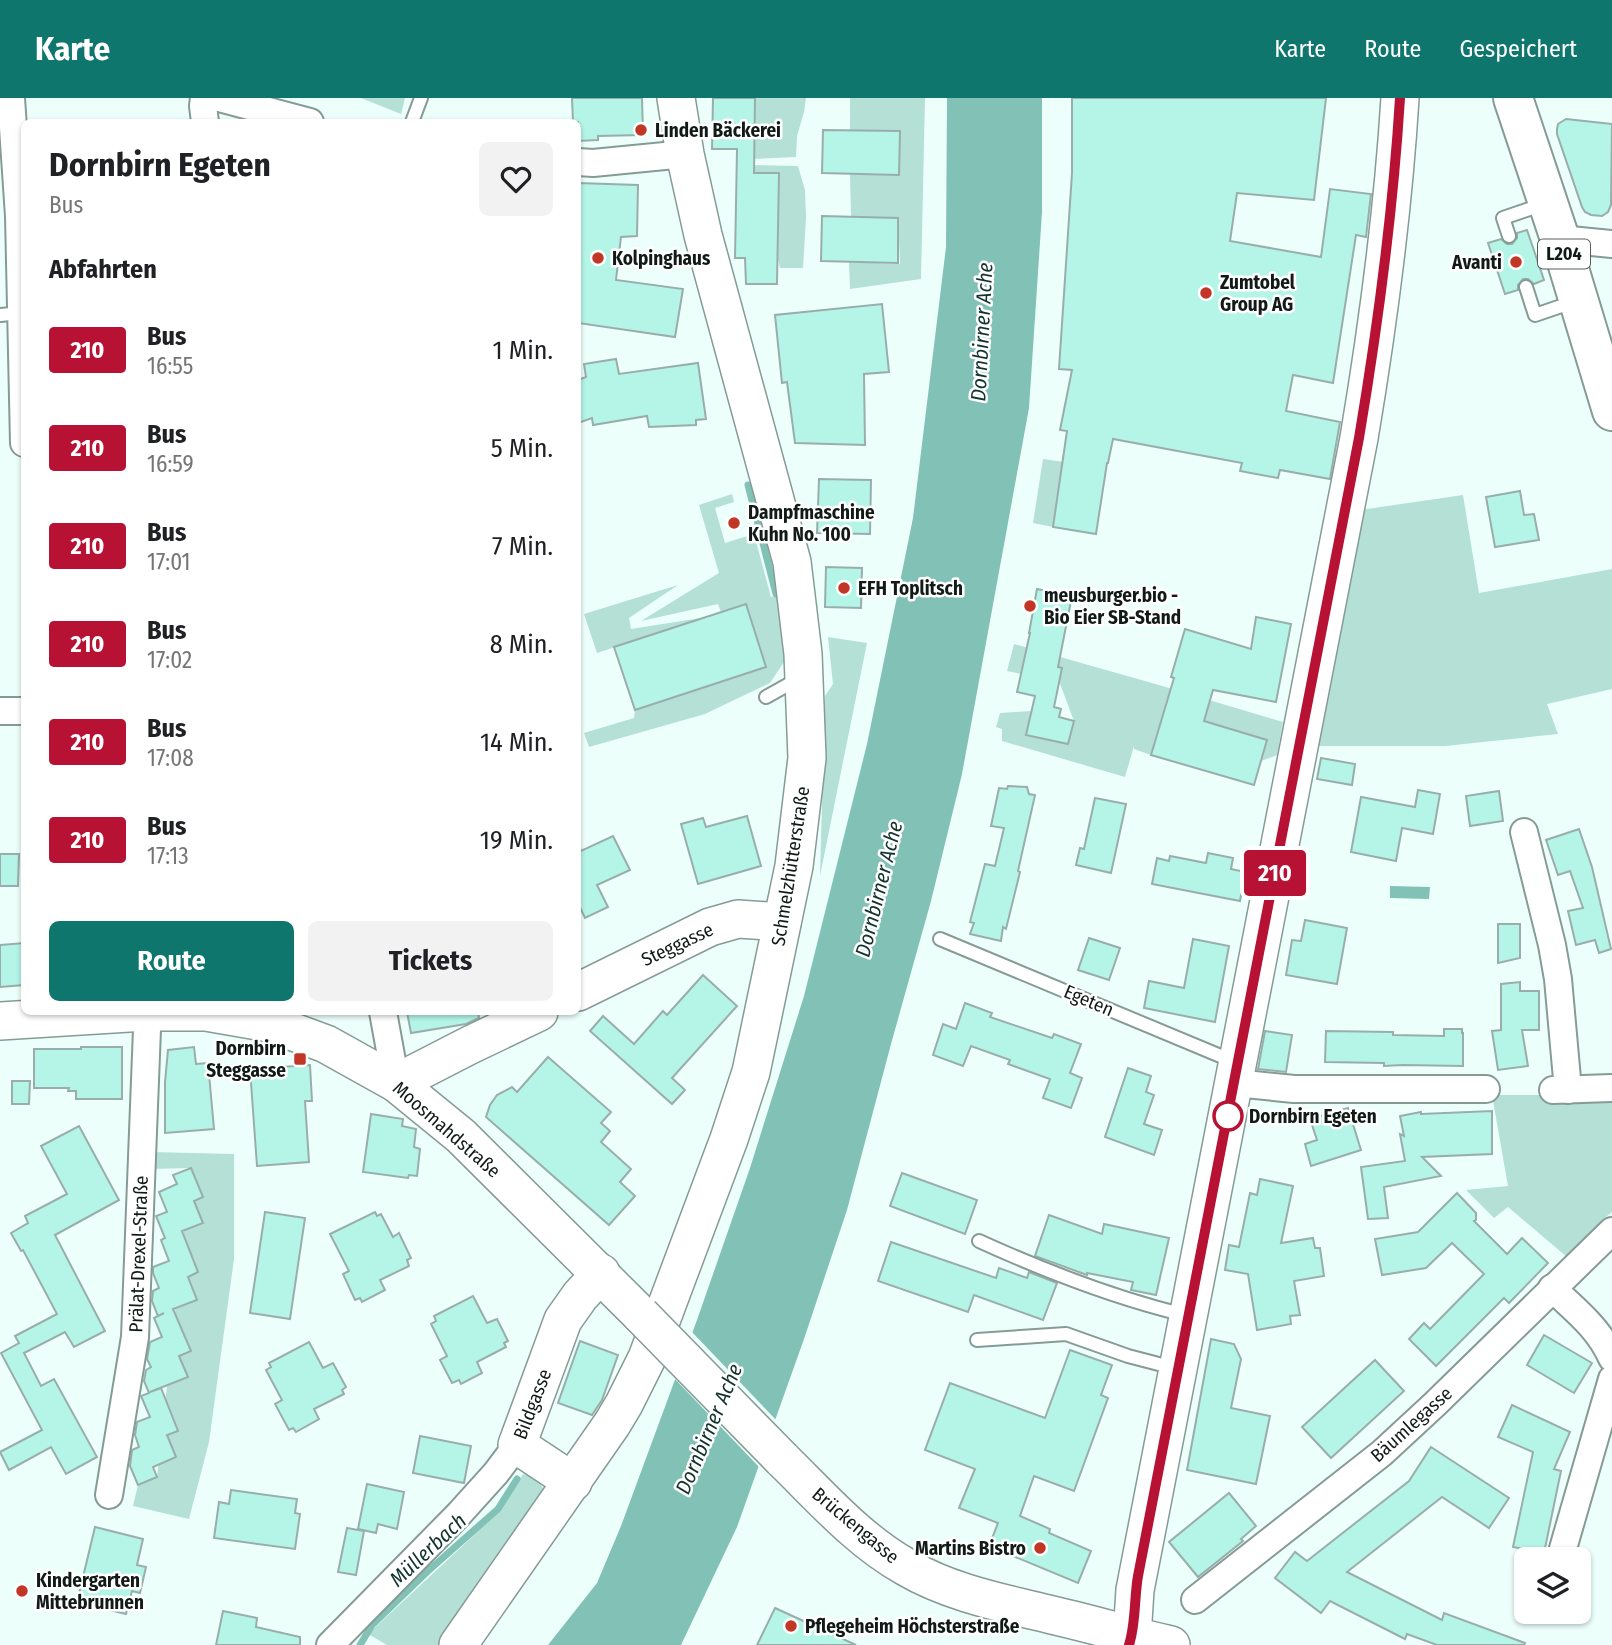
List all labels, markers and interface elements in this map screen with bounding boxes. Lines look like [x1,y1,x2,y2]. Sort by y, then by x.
text: Karte [35,29,110,69]
text: Karte [1274,35,1326,63]
text: Route [1364,35,1421,63]
text: Gespeichert [1459,35,1577,63]
place label: Linden Bäckerei [655,119,781,142]
marker: Linden Bäckerei [633,122,649,138]
button: heart [479,142,553,216]
text: Dornbirn Egeten [49,145,271,185]
text: Bus [49,191,83,219]
road number: L204 [1538,239,1590,268]
place label: Kolpinghaus [612,247,711,270]
marker: Kolpinghaus [590,250,606,266]
place label: Avanti [1451,251,1502,274]
text: Abfahrten [49,254,157,285]
marker: Avanti [1508,254,1524,270]
water label: Dornbirner Ache [965,262,999,402]
place label: Zumtobel Group AG [1220,271,1296,316]
marker: Zumtobel Group AG [1198,285,1214,301]
text: Bus [147,321,186,352]
text: 1 Min. [492,335,553,366]
text: 210 [71,336,104,364]
text: 16:55 [147,352,193,380]
text: Bus [147,419,186,450]
text: 5 Min. [491,433,553,464]
text: 210 [71,434,104,462]
text: 16:59 [147,450,194,478]
place label: Dampfmaschine Kuhn No. 100 [748,501,875,546]
marker: Dampfmaschine Kuhn No. 100 [726,515,742,531]
text: Bus [147,517,186,548]
text: 7 Min. [492,531,553,562]
text: 210 [71,532,104,560]
text: 17:01 [147,548,191,576]
place label: EFH Toplitsch [858,577,963,600]
marker: EFH Toplitsch [836,580,852,596]
place label: meusburger.bio - Bio Eier SB-Stand [1044,584,1181,629]
marker: meusburger.bio - Bio Eier SB-Stand [1022,598,1038,614]
text: Bus [147,615,186,646]
text: 8 Min. [490,629,553,660]
text: 210 [71,630,104,658]
text: 17:02 [147,646,192,674]
text: Bus [147,713,186,744]
text: 14 Min. [480,727,553,758]
text: 210 [71,728,104,756]
text: 17:08 [147,744,194,772]
street label: Schmelzhütterstraße [767,785,814,948]
text: Bus [147,811,186,842]
water label: Dornbirner Ache [850,818,908,960]
text: 19 Min. [480,825,553,856]
text: 210 [71,826,104,854]
text: 17:13 [147,842,189,870]
line badge: 210 [1235,850,1315,896]
text: 210 [1258,859,1292,887]
street label: Steggasse [638,918,717,971]
button: Route [49,921,294,1001]
button: Tickets [308,921,553,1001]
street label: Egeten [1060,980,1117,1021]
place label: Dornbirn Steggasse [206,1037,286,1082]
marker: Dornbirn Steggasse [292,1051,308,1067]
street label: Moosmahdstraße [388,1076,505,1182]
marker: Dornbirn Egeten [1213,1101,1243,1131]
place label: Dornbirn Egeten [1249,1105,1377,1128]
street label: Prälat-Drexel-Straße [124,1175,153,1333]
water label: Dornbirner Ache [670,1360,748,1498]
street label: Bildgasse [509,1366,556,1443]
street label: Bäumlegasse [1366,1382,1457,1467]
street label: Brückengasse [808,1482,904,1568]
water label: Müllerbach [384,1508,472,1592]
place label: Martins Bistro [915,1537,1026,1560]
marker: Martins Bistro [1032,1540,1048,1556]
map controls [1514,1547,1591,1624]
button: layers [1514,1547,1591,1624]
place label: Kindergarten Mittebrunnen [36,1569,144,1614]
marker: Kindergarten Mittebrunnen [14,1583,30,1599]
place label: Pflegeheim Höchsterstraße [805,1615,1020,1638]
marker: Pflegeheim Höchsterstraße [783,1618,799,1634]

